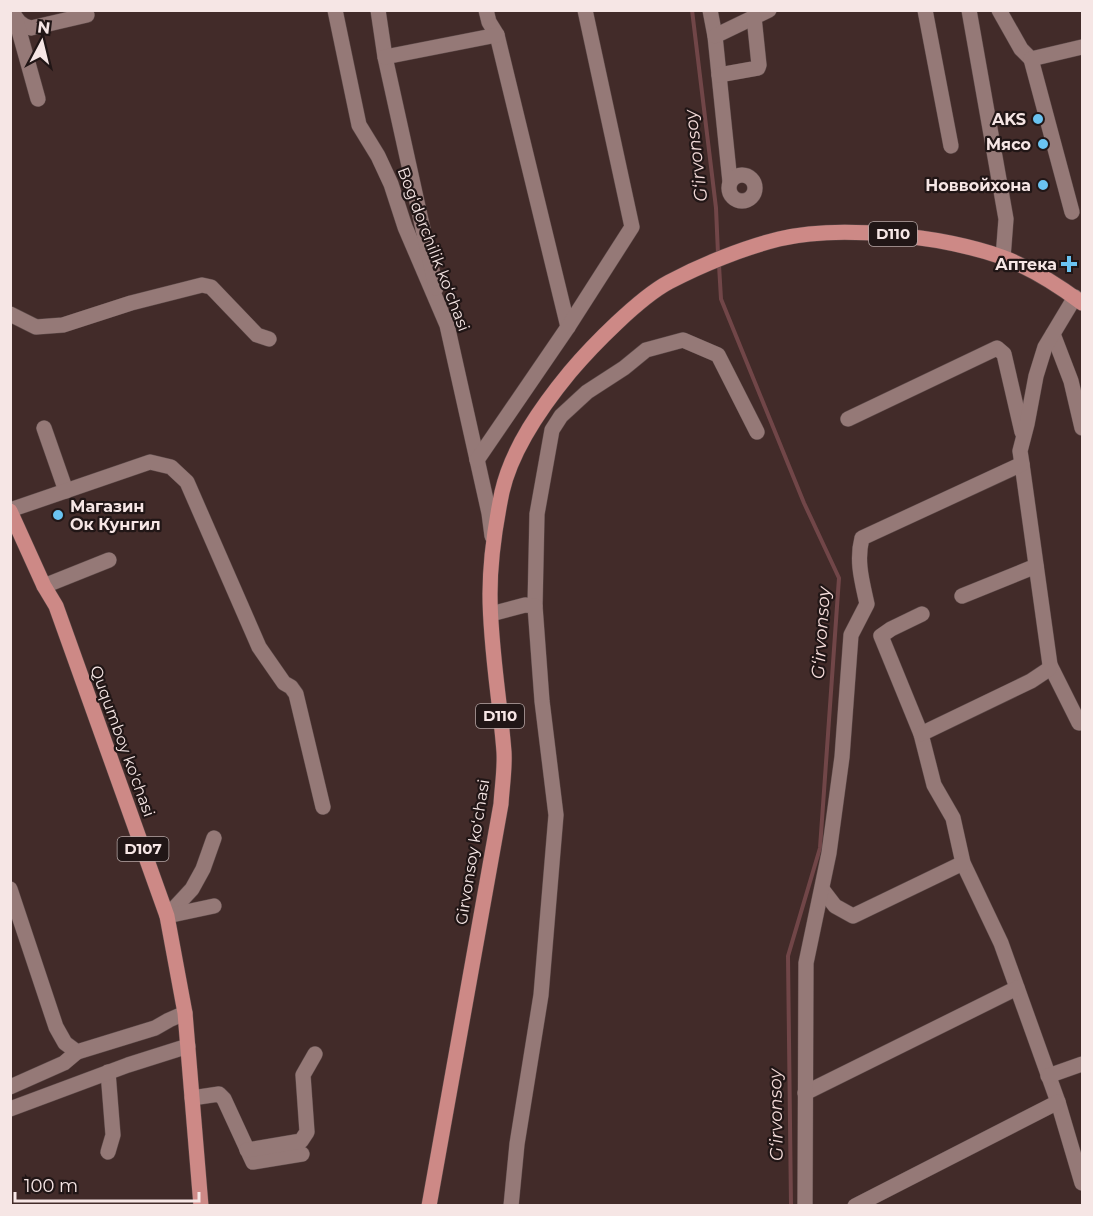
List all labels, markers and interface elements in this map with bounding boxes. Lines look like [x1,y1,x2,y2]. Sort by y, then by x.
north arrow [12,12,72,72]
text: N [36,17,51,38]
water label: G‘irvonsoy [679,108,713,203]
place label: AKS [991,110,1026,129]
marker: AKS [1031,112,1045,126]
place label: Мясо [986,135,1031,154]
marker: Мясо [1036,137,1050,151]
street label: Bogʻdorchilik koʻchasi [393,164,474,334]
place label: Новвойхона [925,176,1031,195]
marker: Новвойхона [1036,178,1050,192]
road number: D110 [869,222,917,246]
place label: Аптека [995,255,1057,274]
marker: Аптека [1062,257,1076,271]
place label: Магазин Ок Кунгил [70,497,161,534]
marker: Магазин Ок Кунгил [51,508,65,522]
water label: G‘irvonsoy [807,585,835,680]
street label: Ququmboy ko'chasi [86,663,159,819]
road number: D110 [476,704,524,728]
street label: Girvonsoy koʻchasi [452,778,493,926]
road number: D107 [118,837,168,861]
water label: G‘irvonsoy [764,1067,788,1161]
scale bar [15,1165,200,1203]
text: 100 m [24,1175,78,1197]

